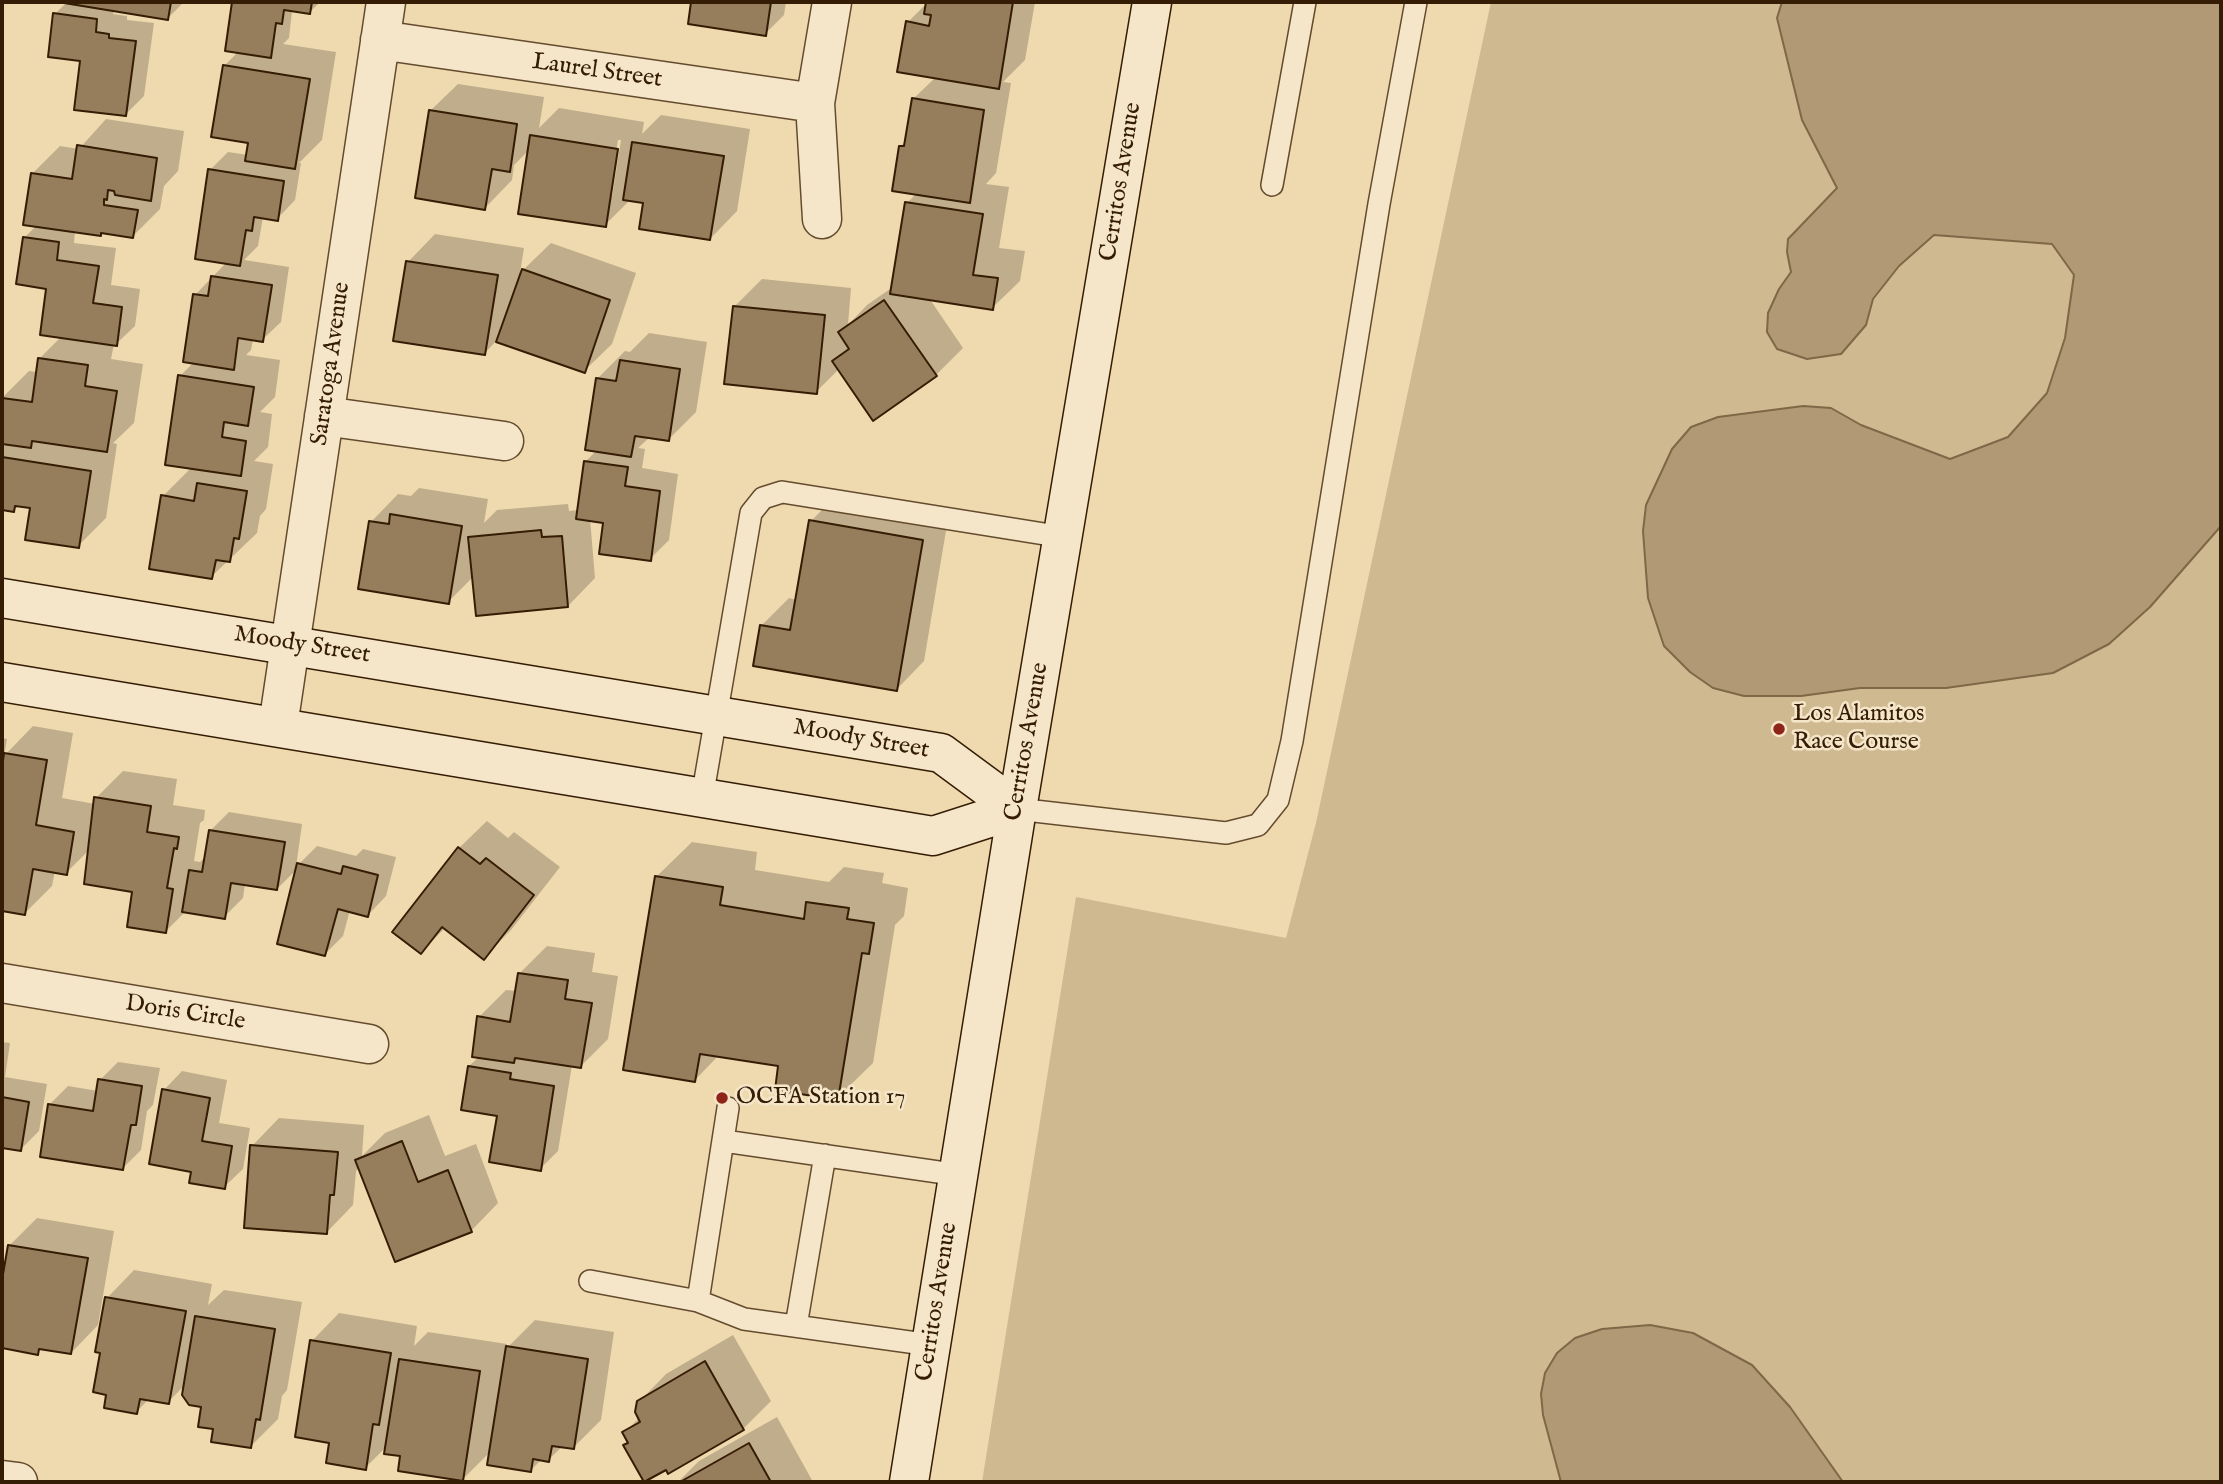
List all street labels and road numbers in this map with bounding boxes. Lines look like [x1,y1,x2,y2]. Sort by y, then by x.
street label: Laurel Street [530,49,664,95]
street label: Cerritos Avenue [1095,101,1149,263]
street label: Saratoga Avenue [306,280,358,448]
street label: Moody Street [232,621,372,671]
street label: Cerritos Avenue [1000,661,1056,823]
street label: Moody Street [791,714,931,766]
street label: Doris Circle [123,990,247,1038]
street label: Cerritos Avenue [911,1221,965,1383]

